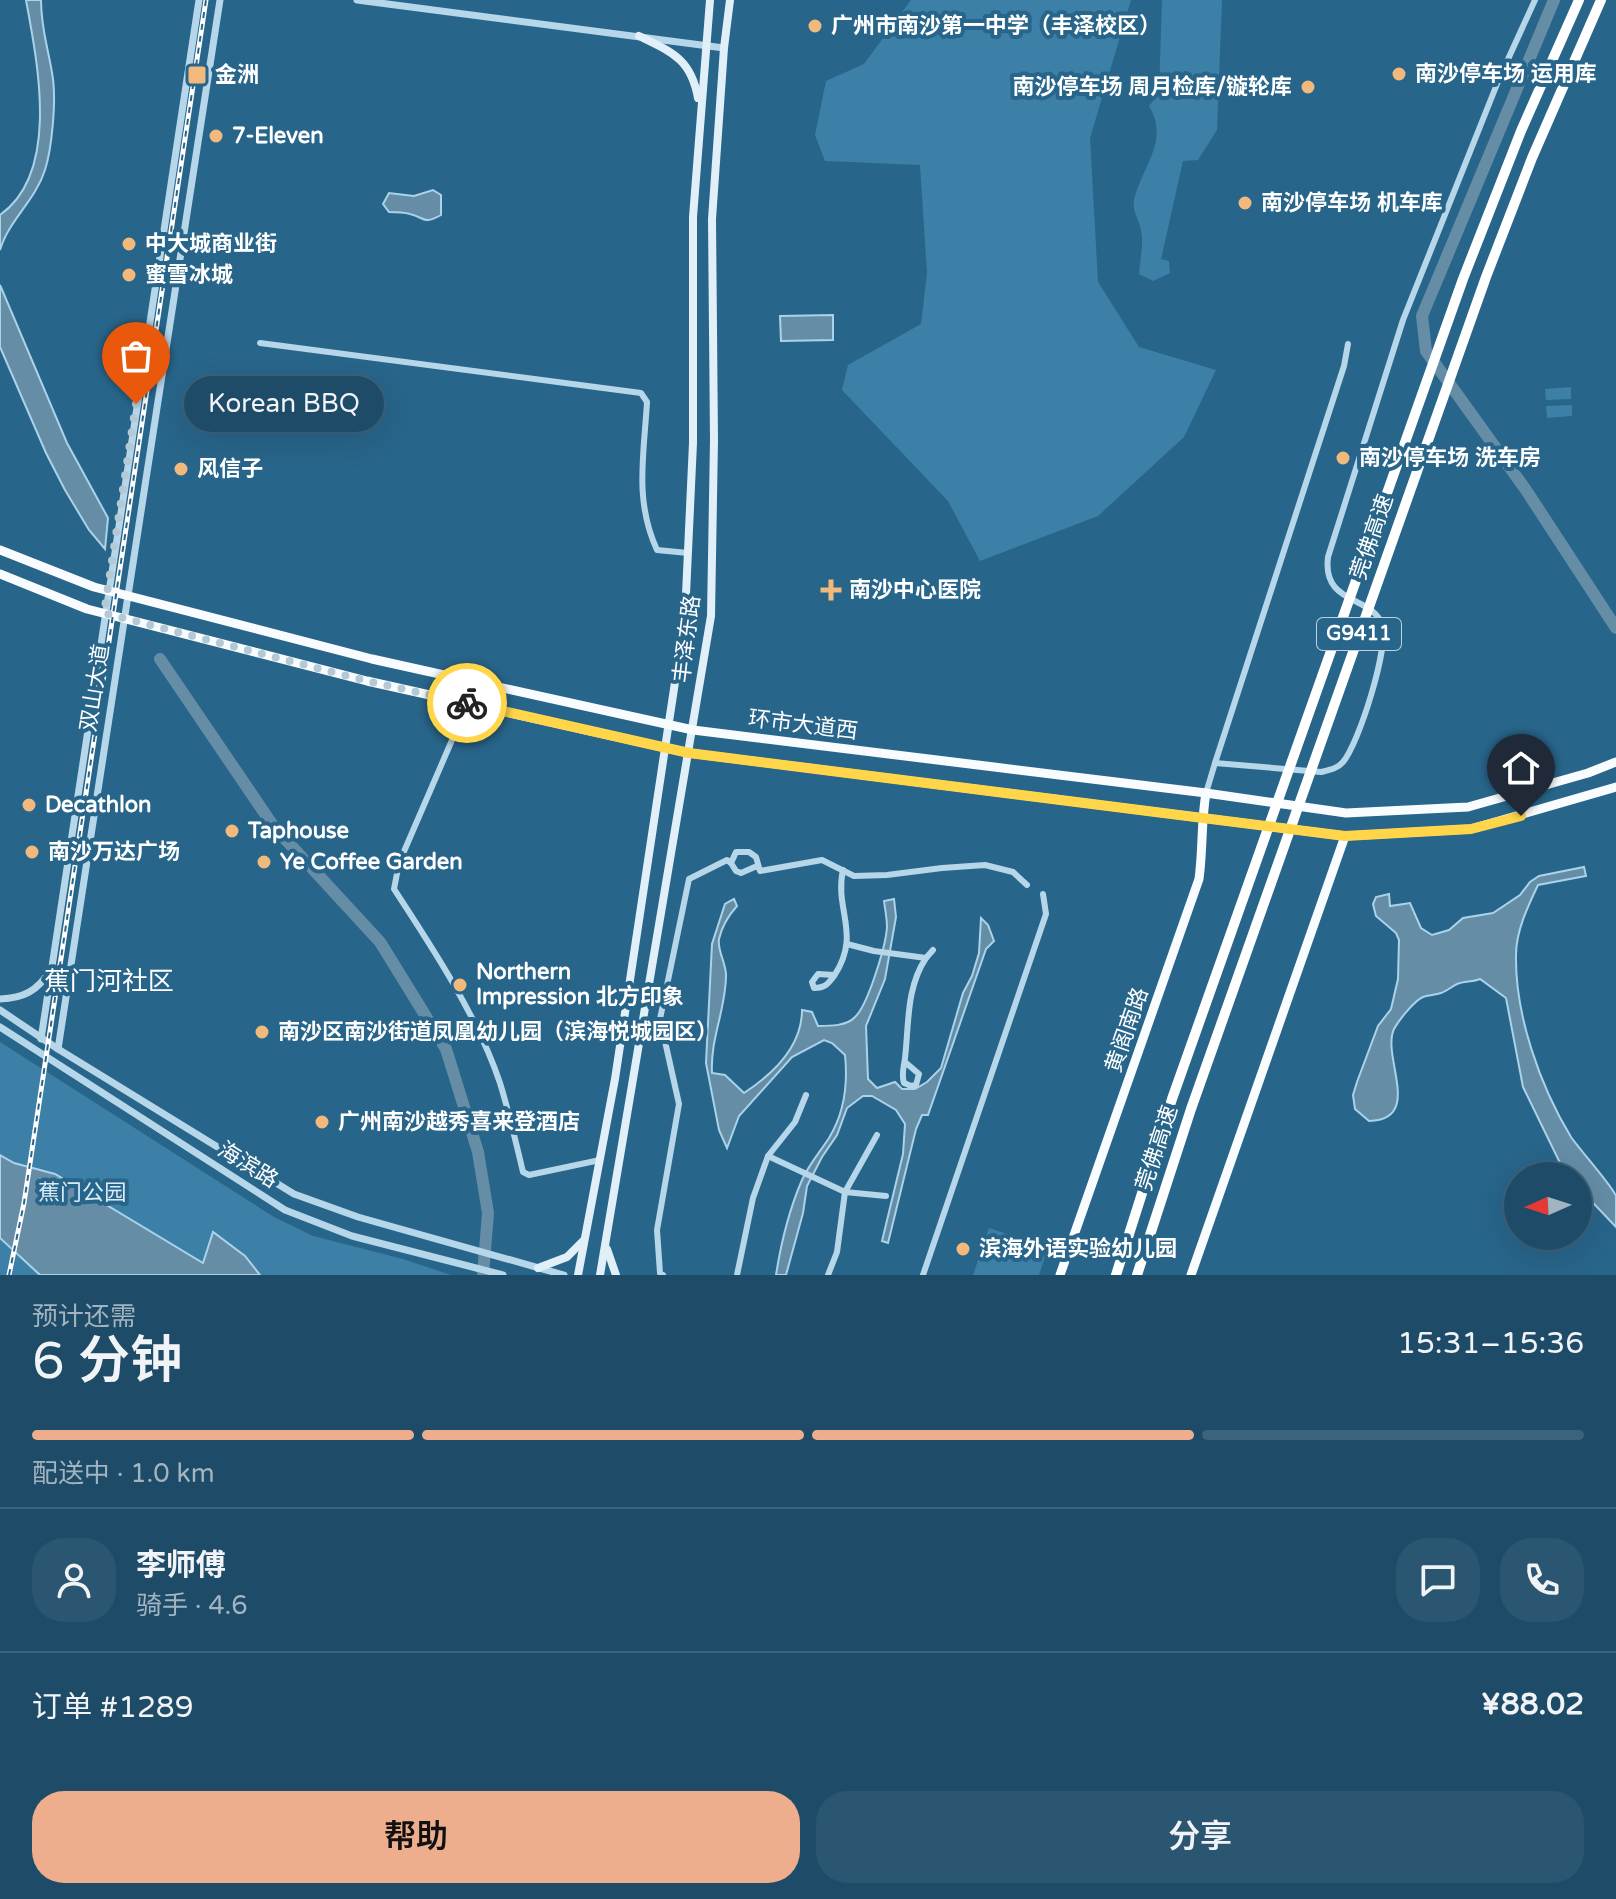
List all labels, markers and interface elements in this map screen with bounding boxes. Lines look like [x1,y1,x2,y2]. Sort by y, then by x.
place label: 广州市南沙第一中学（丰泽校区） [831,13,1161,39]
marker: 广州市南沙第一中学（丰泽校区） [806,17,824,35]
place label: 南沙停车场 运用库 [1415,61,1597,87]
place label: 金洲 [215,62,259,88]
marker: 金洲 [186,64,208,86]
marker: 南沙停车场 运用库 [1390,65,1408,83]
place label: 南沙停车场 周月检库/镟轮库 [1013,74,1292,100]
marker: 南沙停车场 周月检库/镟轮库 [1299,78,1317,96]
place label: 7-Eleven [232,123,324,149]
marker: 7-Eleven [207,127,225,145]
place label: 南沙停车场 机车库 [1261,190,1443,216]
marker: 南沙停车场 机车库 [1236,194,1254,212]
place label: 中大城商业街 [145,231,277,257]
marker: 中大城商业街 [120,235,138,253]
place label: 蜜雪冰城 [145,262,233,288]
marker: 蜜雪冰城 [120,266,138,284]
pin [102,322,170,404]
icon: bag [114,334,158,378]
callout: Korean BBQ [184,376,384,432]
text: Korean BBQ [208,388,360,419]
place label: 南沙停车场 洗车房 [1359,445,1541,471]
marker: 南沙停车场 洗车房 [1334,449,1352,467]
place label: 风信子 [197,456,263,482]
marker: 风信子 [172,460,190,478]
street label: 莞佛高速 [1345,491,1399,583]
place label: 南沙中心医院 [849,577,981,603]
marker: 南沙中心医院 [820,579,842,601]
street label: 丰泽东路 [669,594,705,684]
road number: G9411 [1317,618,1401,650]
street label: 双山大道 [75,643,115,733]
courier [427,663,507,743]
icon: bike [445,681,489,725]
street label: 环市大道西 [747,705,859,745]
pin [1487,734,1555,816]
icon: home [1499,746,1543,790]
place label: Decathlon [45,792,151,818]
marker: Decathlon [20,796,38,814]
place label: Taphouse [247,818,349,844]
marker: Taphouse [223,822,241,840]
place label: 南沙万达广场 [48,839,180,865]
marker: 南沙万达广场 [23,843,41,861]
place label: Ye Coffee Garden [280,849,463,875]
marker: Ye Coffee Garden [255,853,273,871]
place label: Northern Impression 北方印象 [476,959,684,1010]
district label: 蕉门河社区 [44,966,174,997]
marker: Northern Impression 北方印象 [451,976,469,994]
street label: 黄阁南路 [1100,984,1154,1076]
place label: 南沙区南沙街道凤凰幼儿园（滨海悦城园区） [278,1019,718,1045]
marker: 南沙区南沙街道凤凰幼儿园（滨海悦城园区） [253,1023,271,1041]
street label: 莞佛高速 [1131,1102,1183,1194]
place label: 广州南沙越秀喜来登酒店 [338,1109,580,1135]
marker: 广州南沙越秀喜来登酒店 [313,1113,331,1131]
street label: 海滨路 [213,1136,283,1194]
north arrow [1504,1162,1592,1250]
map controls [1504,1162,1592,1250]
park label: 蕉门公园 [38,1180,126,1206]
place label: 滨海外语实验幼儿园 [979,1236,1177,1262]
marker: 滨海外语实验幼儿园 [954,1240,972,1258]
text: 预计还需 [32,1301,136,1332]
text: 15:31–15:36 [1397,1325,1584,1362]
text: 6 分钟 [32,1330,182,1393]
text: 配送中 · 1.0 km [32,1458,215,1489]
button: person [32,1538,116,1622]
button: chat [1396,1538,1480,1622]
button: phone [1500,1538,1584,1622]
text: 李师傅 [136,1547,226,1584]
text: 骑手 · 4.6 [136,1590,248,1621]
text: ¥88.02 [1481,1686,1584,1723]
text: 订单 #1289 [32,1689,194,1726]
button: 帮助 [32,1791,800,1883]
button: 分享 [816,1791,1584,1883]

